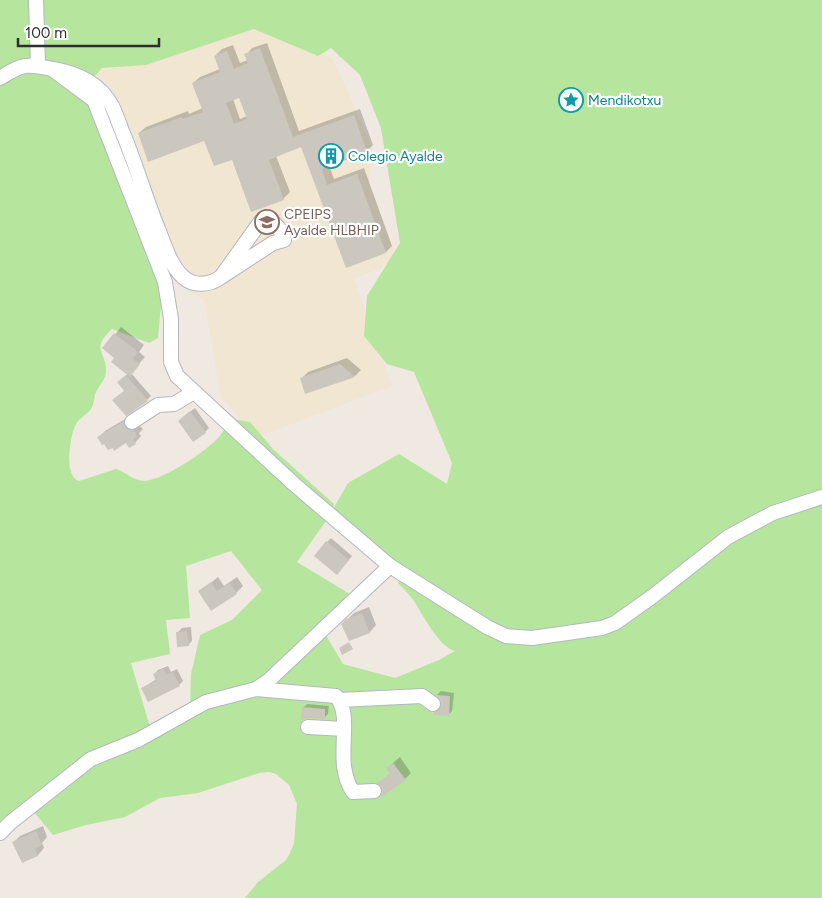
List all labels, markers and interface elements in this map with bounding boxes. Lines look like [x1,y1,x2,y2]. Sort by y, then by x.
scale bar [18,15,159,47]
text: 100 m [25,24,67,42]
place icon: Mendikotxu [558,87,584,113]
place label: Mendikotxu [588,92,661,109]
building icon: Colegio Ayalde [318,143,344,169]
place label: Colegio Ayalde [348,148,443,165]
place label: CPEIPS Ayalde HLBHIP [284,206,379,239]
school or university icon: CPEIPS Ayalde HLBHIP [254,209,280,235]

